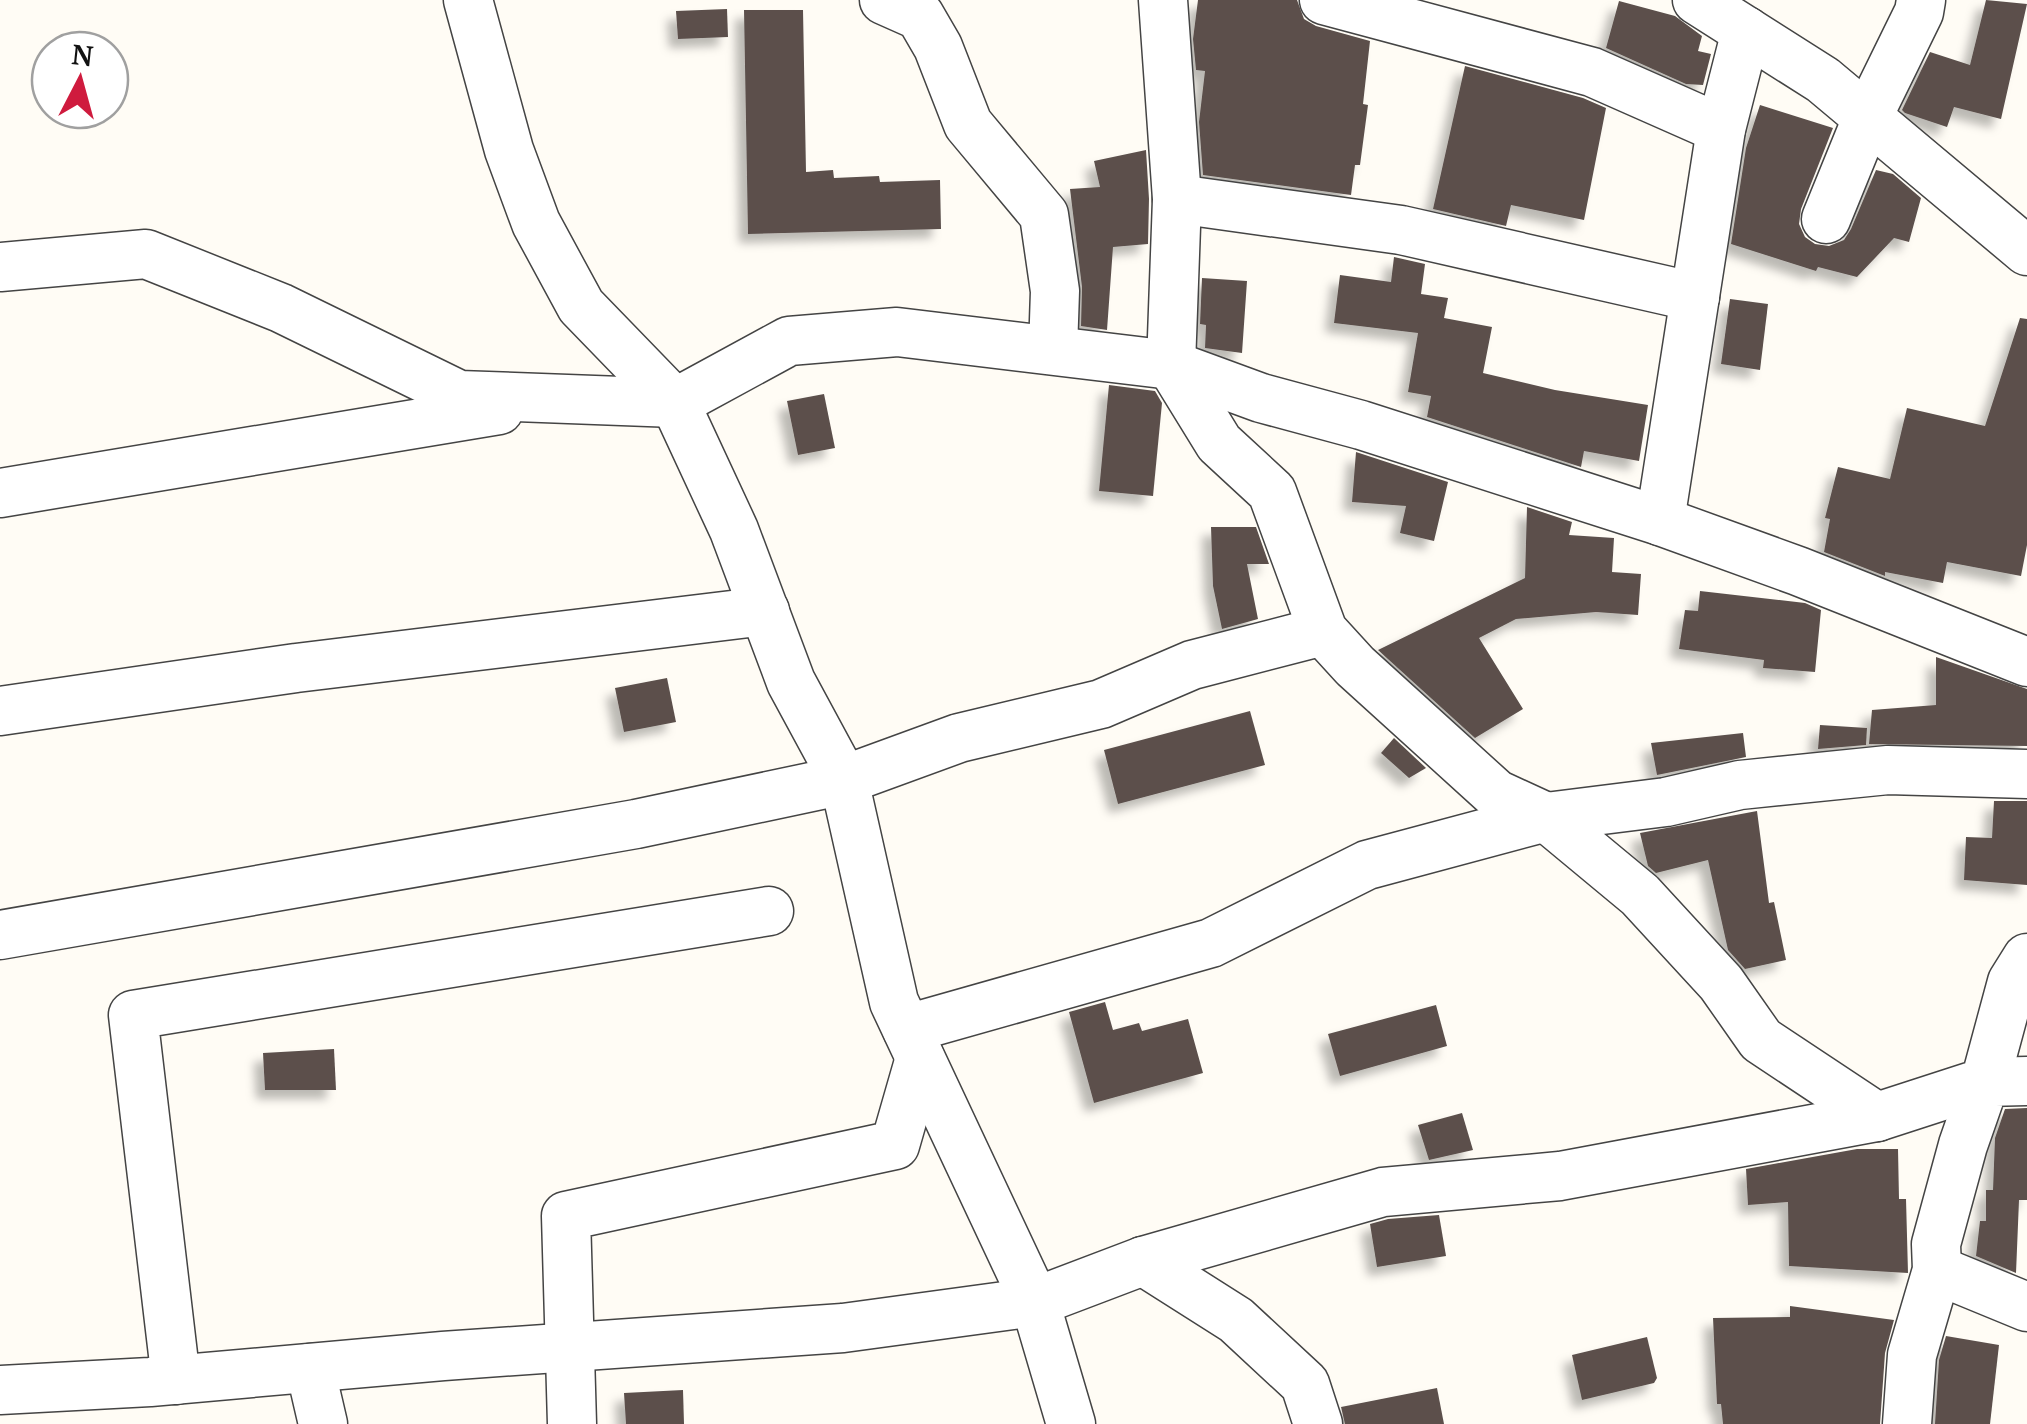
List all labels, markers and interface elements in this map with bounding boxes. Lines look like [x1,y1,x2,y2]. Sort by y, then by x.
north arrow [30,30,130,130]
text: N [70,35,95,74]

